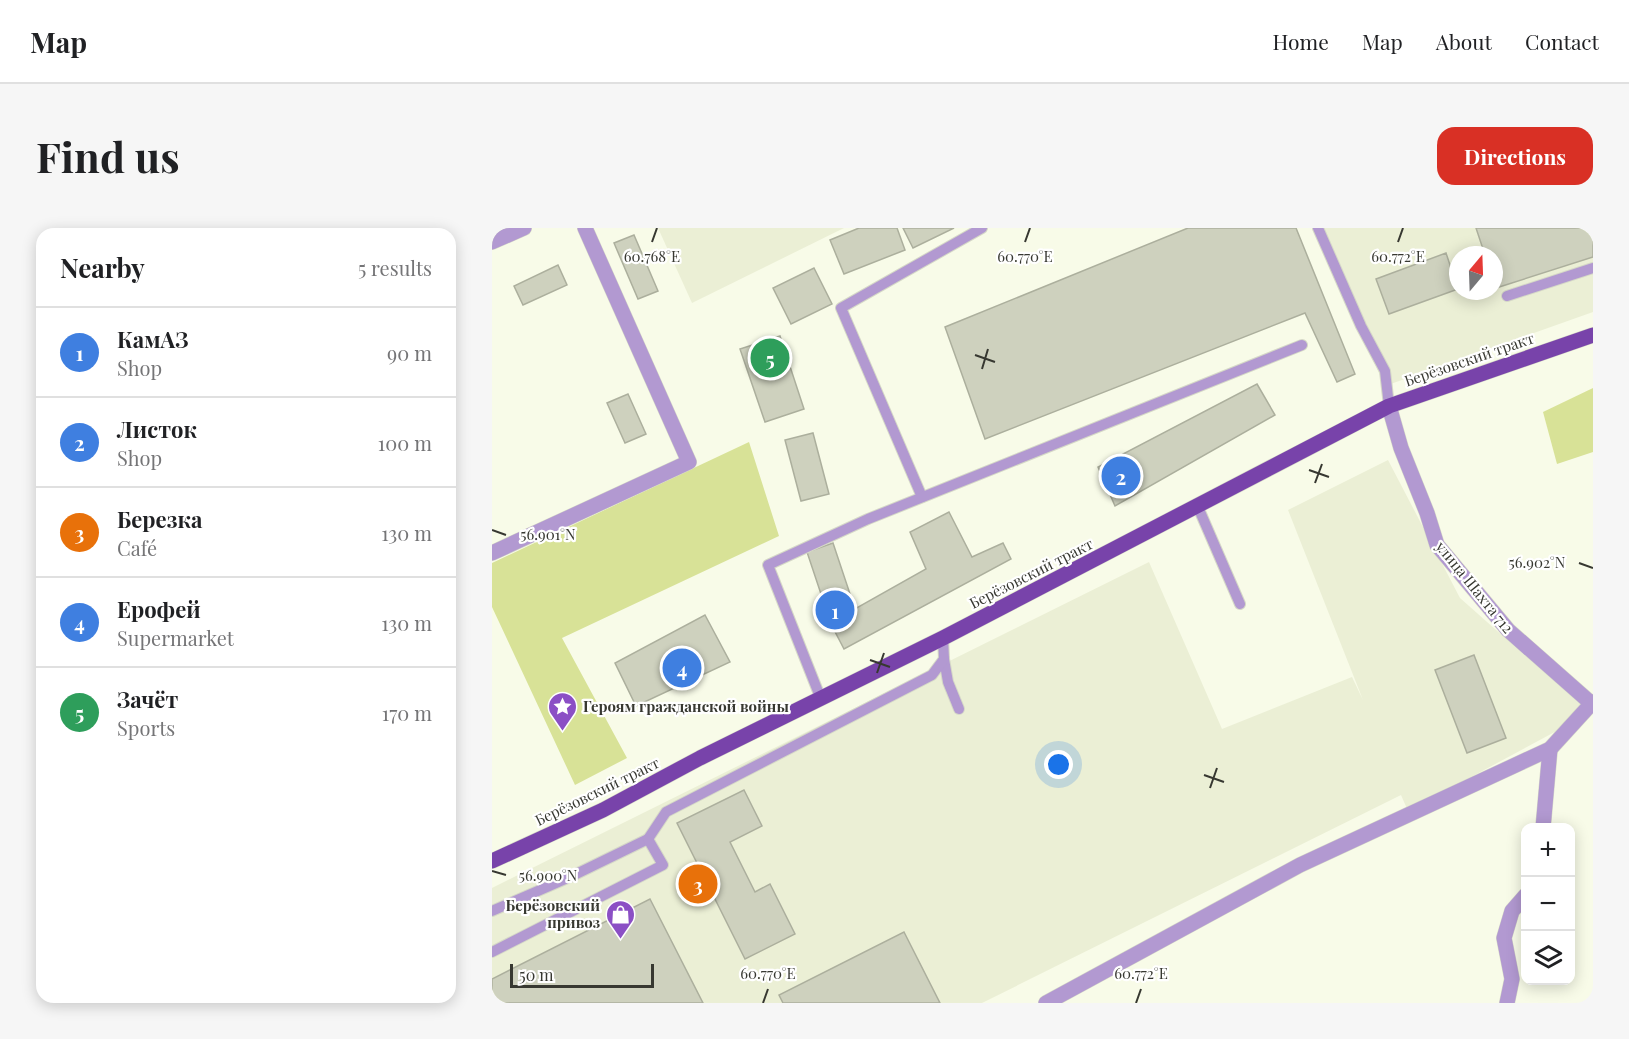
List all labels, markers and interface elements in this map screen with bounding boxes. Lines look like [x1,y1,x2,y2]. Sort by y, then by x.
text: Map [30,23,87,60]
text: Home [1273,27,1329,55]
text: Map [1362,27,1403,55]
text: About [1436,27,1492,55]
text: Contact [1525,27,1599,55]
button: Directions [1437,127,1593,185]
text: Find us [36,128,180,184]
text: 60.768°E [624,246,680,266]
text: 60.770°E [997,246,1053,266]
text: 60.772°E [1371,246,1425,266]
north arrow [1449,246,1503,300]
text: Nearby [60,250,145,285]
text: 5 results [358,254,432,281]
text: КамАЗ [117,324,188,354]
street label: Берёзовский тракт [1401,327,1537,391]
pin: 5 [750,336,790,380]
text: 1 [76,339,83,366]
text: 90 m [387,339,432,366]
text: Shop [117,354,162,381]
text: Листок [117,414,197,444]
text: 2 [74,429,85,456]
text: 100 m [378,429,432,456]
text: Shop [117,444,162,471]
pin: 2 [1102,454,1140,498]
text: Березка [117,504,202,534]
text: 3 [75,519,84,546]
text: 130 m [381,519,432,546]
text: 56.901°N [520,524,576,544]
street label: Берёзовский тракт [966,533,1096,613]
text: Café [117,534,157,561]
street label: улица Шахта 712 [1431,536,1518,637]
text: 56.902°N [1509,552,1566,572]
pin: 1 [816,588,854,632]
text: Ерофей [117,594,201,624]
text: 4 [74,609,85,636]
text: 130 m [381,609,432,636]
text: Supermarket [117,624,234,651]
pin: 4 [662,646,702,690]
text: Зачёт [117,684,178,714]
place icon: Героям гражданской войны [546,690,578,732]
place label: Героям гражданской войны [583,696,789,716]
text: 5 [75,699,84,726]
text: 170 m [382,699,432,726]
text: Sports [117,714,175,741]
your location [1044,750,1073,779]
street label: Берёзовский тракт [531,752,663,830]
map controls [1521,823,1575,985]
button: + [1521,823,1575,877]
pin: 3 [678,862,718,906]
text: 56.900°N [519,865,578,885]
button: − [1521,877,1575,931]
place label: Берёзовский привоз [505,895,600,932]
shop icon: Берёзовский привоз [605,898,637,940]
button: layers [1521,931,1575,985]
scale bar [510,961,654,988]
text: 60.770°E [740,963,796,983]
text: 60.772°E [1114,963,1168,983]
text: 50 m [519,964,553,985]

